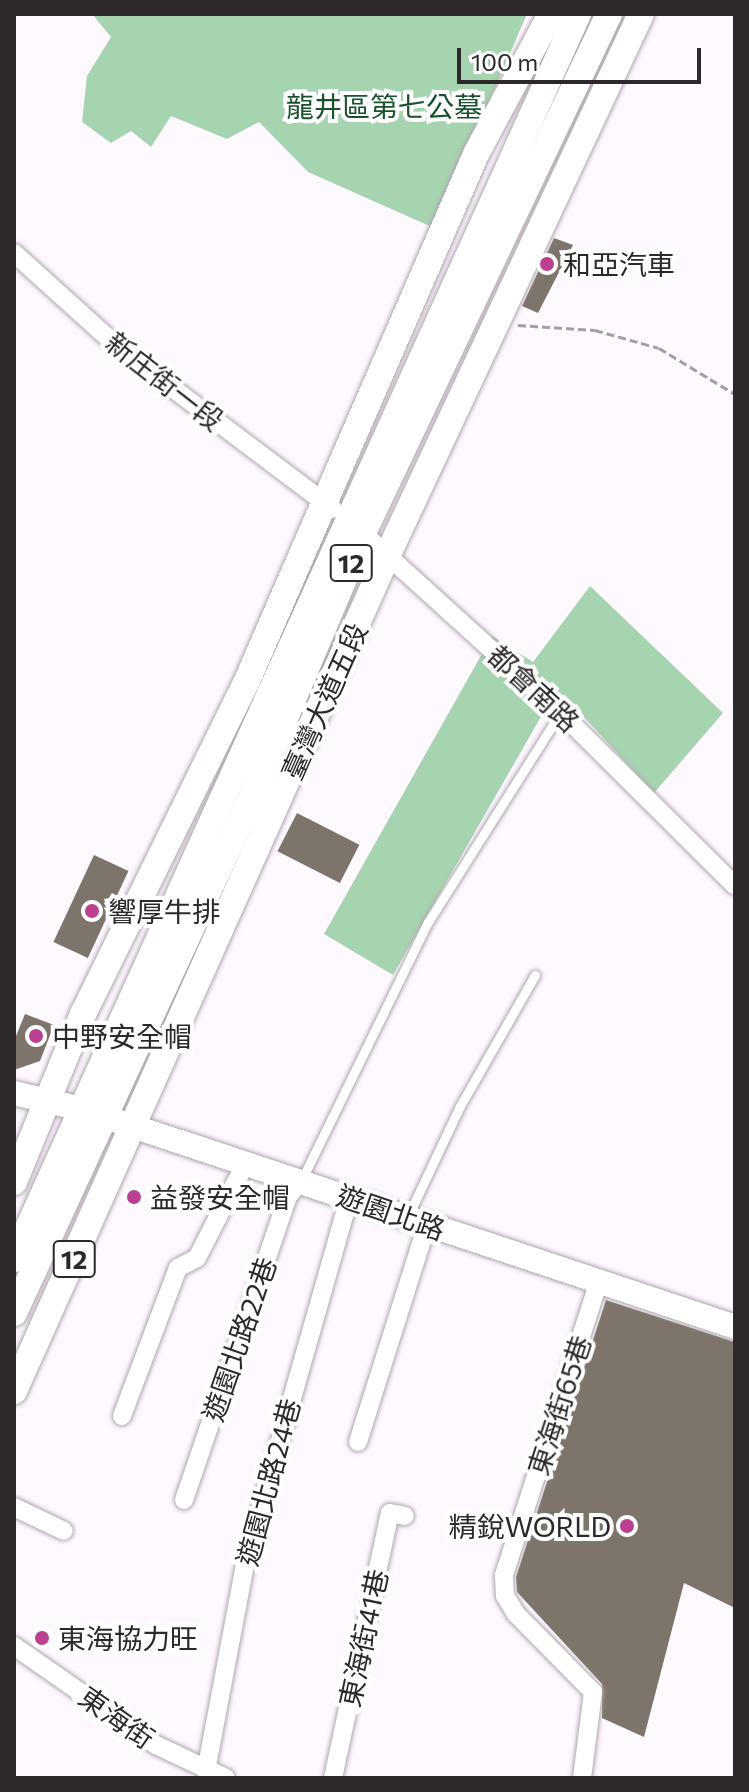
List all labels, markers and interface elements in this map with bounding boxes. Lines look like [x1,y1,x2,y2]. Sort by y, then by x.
scale bar [461,32,705,82]
text: 100 m [471,47,538,76]
park label: 龍井區第七公墓 [286,89,482,123]
place label: 和亞汽車 [563,247,675,281]
marker: 和亞汽車 [538,255,556,273]
street label: 新庄街一段 [99,325,231,437]
road number: 12 [329,541,373,585]
street label: 臺灣大道五段 [274,617,374,785]
street label: 都會南路 [482,638,586,738]
place label: 響厚牛排 [108,894,220,928]
marker: 響厚牛排 [83,902,101,920]
place label: 中野安全帽 [52,1019,192,1053]
marker: 中野安全帽 [27,1027,45,1045]
street label: 遊園北路 [333,1178,449,1246]
place label: 益發安全帽 [150,1180,290,1214]
marker: 益發安全帽 [125,1188,143,1206]
road number: 12 [52,1237,96,1281]
street label: 遊園北路22巷 [195,1253,283,1425]
street label: 東海街65巷 [521,1331,597,1479]
street label: 遊園北路24巷 [230,1395,306,1569]
place label: 精銳WORLD [449,1509,611,1543]
marker: 精銳WORLD [618,1517,636,1535]
street label: 東海街41巷 [332,1566,394,1710]
place label: 東海協力旺 [58,1621,198,1655]
marker: 東海協力旺 [33,1629,51,1647]
street label: 東海街 [73,1679,161,1755]

